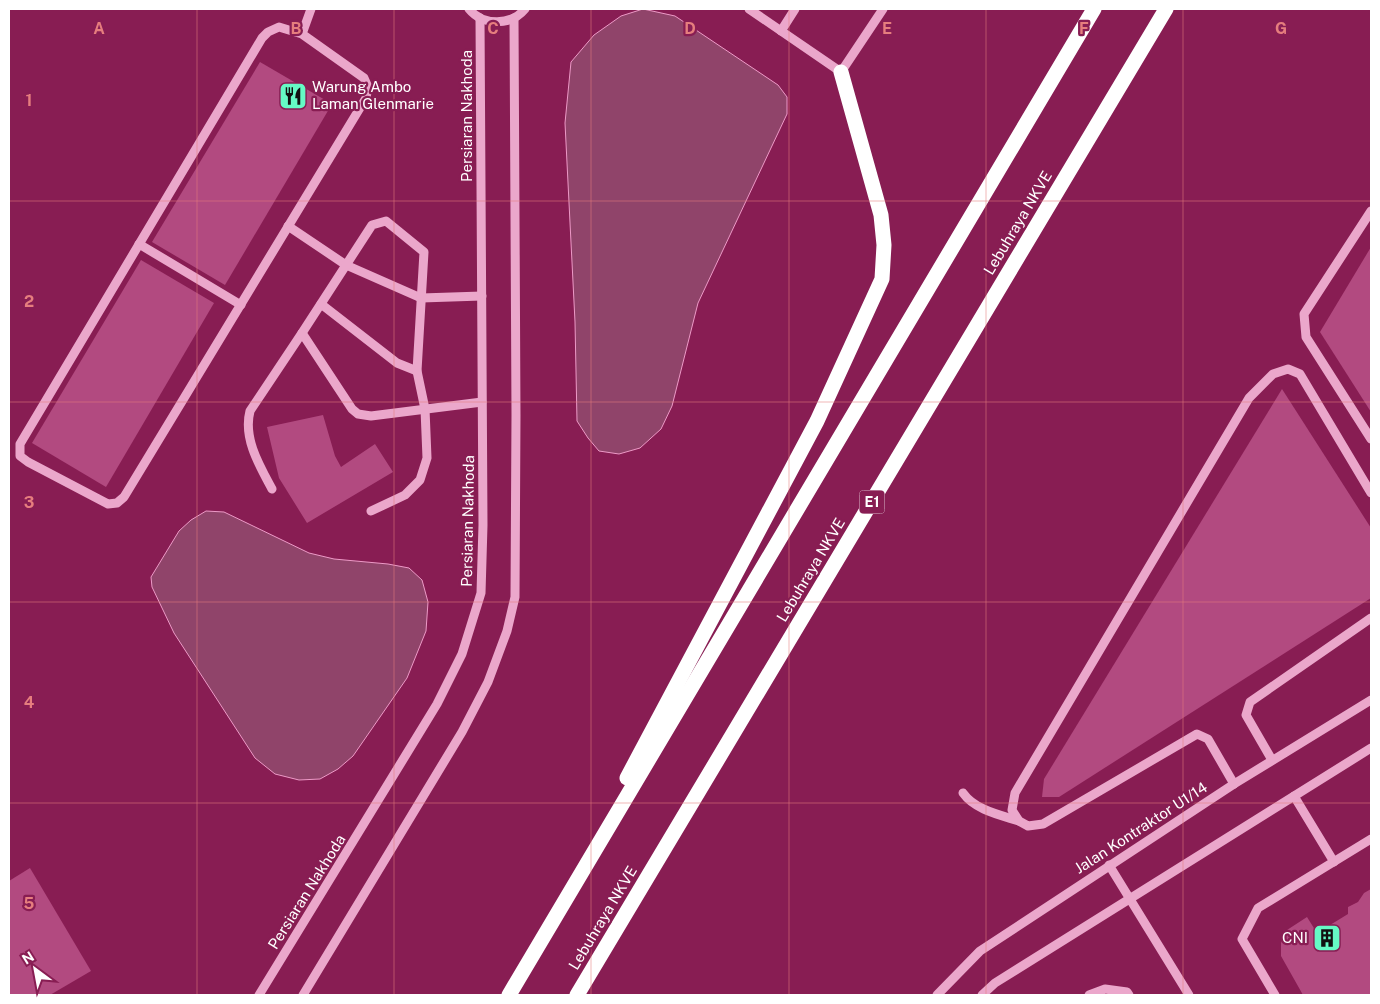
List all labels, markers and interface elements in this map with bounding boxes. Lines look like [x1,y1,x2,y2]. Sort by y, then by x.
text: A [93,19,105,38]
text: B [291,19,302,38]
text: C [487,19,499,38]
text: D [684,19,696,38]
text: E [882,19,892,38]
text: F [1079,19,1089,38]
text: G [1275,19,1287,38]
street label: Persiaran Nakhoda [458,50,475,182]
place label: Warung Ambo Laman Glenmarie [312,78,434,112]
restaurant icon: Warung Ambo Laman Glenmarie [278,81,308,111]
text: 1 [26,91,32,110]
street label: Lebuhraya NKVE [980,168,1055,278]
text: 2 [24,292,34,311]
street label: Persiaran Nakhoda [458,455,477,587]
road number: E1 [860,491,884,514]
text: 3 [24,493,34,512]
street label: Lebuhraya NKVE [773,515,848,625]
text: 4 [24,693,35,712]
street label: Jalan Kontraktor U1/14 [1071,778,1210,877]
street label: Persiaran Nakhoda [264,831,349,952]
street label: Lebuhraya NKVE [565,863,640,973]
text: 5 [24,894,35,913]
building icon: CNI [1312,923,1342,953]
place label: CNI [1282,929,1308,946]
north arrow [10,944,60,994]
text: N [19,948,37,968]

